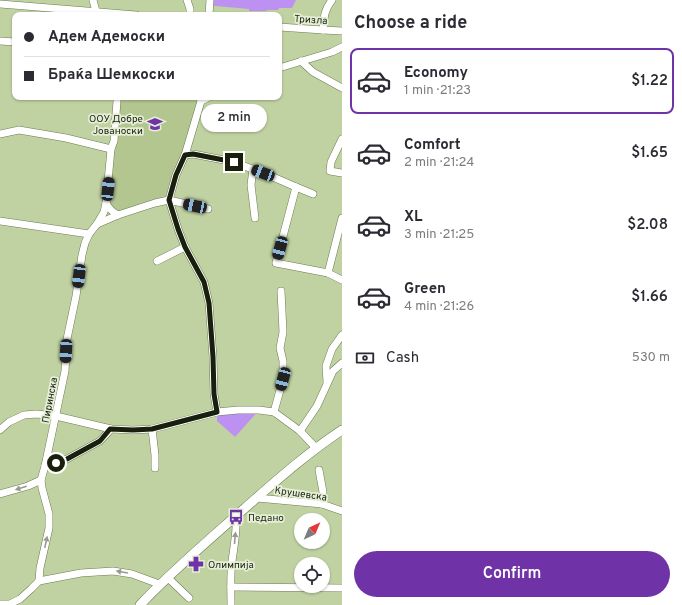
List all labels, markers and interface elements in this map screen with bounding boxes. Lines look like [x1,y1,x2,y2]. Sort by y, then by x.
text: Choose a ride [354,12,467,35]
street label: Тризла [294,13,328,28]
text: Адем Адемоски [48,28,165,47]
icon: car [356,63,392,99]
text: Economy [404,64,468,83]
text: Браќа Шемкоски [48,66,175,85]
text: $1.22 [631,72,668,91]
text: 1 min · 21:23 [404,83,471,99]
callout: 2 min [201,104,267,132]
text: 2 min [217,110,251,126]
place label: ООУ Добре Јованоски [89,113,143,138]
school or university icon: ООУ Добре Јованоски [146,115,164,133]
icon: car [356,135,392,171]
text: Comfort [404,136,461,155]
text: $1.65 [631,144,668,163]
route end [225,153,243,171]
text: 2 min · 21:24 [404,155,474,171]
car [250,163,276,183]
car [101,176,115,202]
car [182,198,208,214]
icon: car [356,207,392,243]
text: XL [404,208,422,227]
text: $2.08 [627,216,668,235]
text: 3 min · 21:25 [404,227,474,243]
car [271,235,289,261]
car [72,263,86,289]
icon: car [356,279,392,315]
text: Green [404,280,446,299]
text: $1.66 [631,288,668,307]
text: 4 min · 21:26 [404,299,474,315]
car [59,339,73,363]
icon: cash [354,347,376,369]
text: Cash [386,349,419,368]
text: 530 m [632,350,670,366]
car [274,366,292,392]
street label: Пиринска [40,376,61,424]
route start [47,454,65,472]
street label: Крушевска [274,484,328,505]
one-way arrow [15,485,27,491]
bus stop icon: Педано [227,508,245,526]
place label: Педано [248,512,284,525]
north arrow [294,513,330,549]
map controls [294,513,330,593]
one-way arrow [232,532,239,544]
one-way arrow [44,536,50,549]
button: Confirm [354,551,670,597]
pharmacy icon: Олимпија [187,555,205,573]
button: locate [294,557,330,593]
place label: Олимпија [208,559,254,572]
one-way arrow [116,569,129,575]

